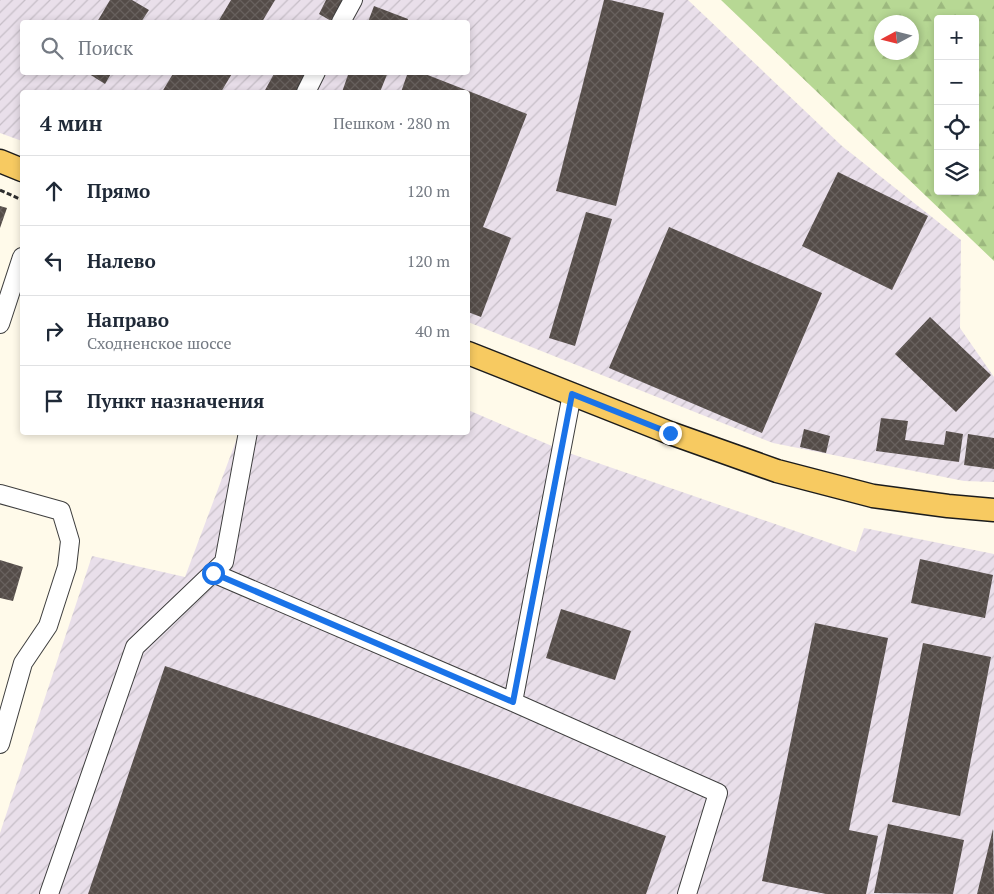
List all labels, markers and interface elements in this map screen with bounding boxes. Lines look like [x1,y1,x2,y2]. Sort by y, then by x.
north arrow [874,15,919,60]
map controls [934,15,979,195]
button: + [934,15,979,60]
search box [20,20,470,75]
icon: search [38,34,66,62]
text: Поиск [78,35,133,60]
button: − [934,60,979,105]
button: locate [934,105,979,150]
text: 4 мин [40,109,102,137]
text: Пешком · 280 m [333,112,450,134]
button: layers [934,150,979,195]
icon: ahead [40,177,68,205]
text: Прямо [87,178,150,203]
text: 120 m [407,180,450,202]
icon: left [40,247,68,275]
text: Налево [87,248,156,273]
text: 120 m [407,250,450,272]
text: Направо [87,307,169,332]
icon: right [40,317,68,345]
text: 40 m [415,320,450,342]
text: Сходненское шоссе [87,332,232,354]
icon: arrive [40,387,68,415]
text: Пункт назначения [87,388,264,413]
route end [659,422,682,445]
route start [202,562,225,585]

